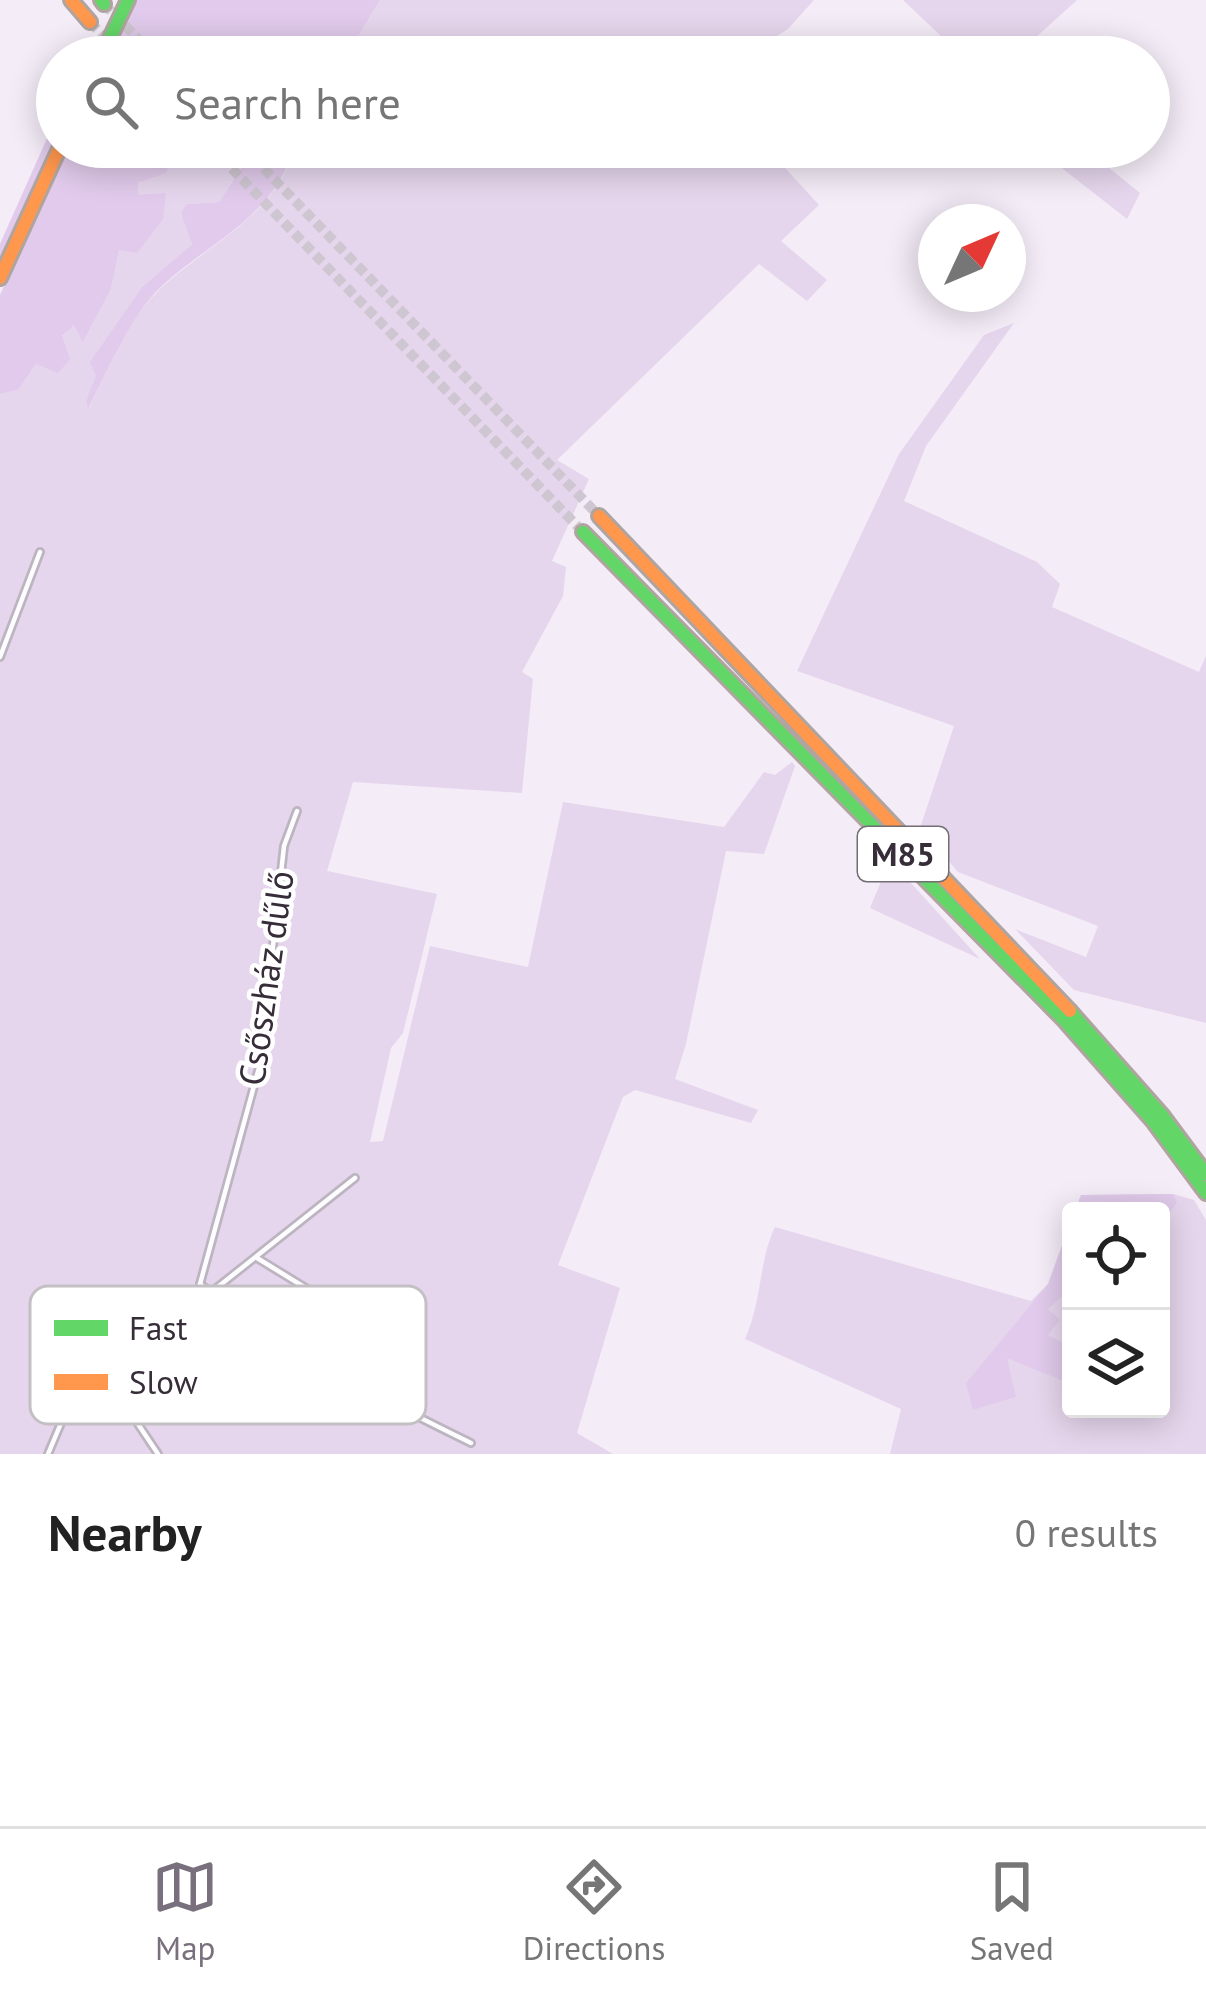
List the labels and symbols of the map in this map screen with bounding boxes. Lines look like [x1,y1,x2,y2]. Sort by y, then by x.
north arrow [918,204,1026,312]
road number: M85 [858,827,948,881]
street label: Csőszház dűlő [227,868,304,1088]
legend [30,1286,426,1424]
text: Fast [129,1306,188,1349]
text: Slow [129,1360,198,1403]

